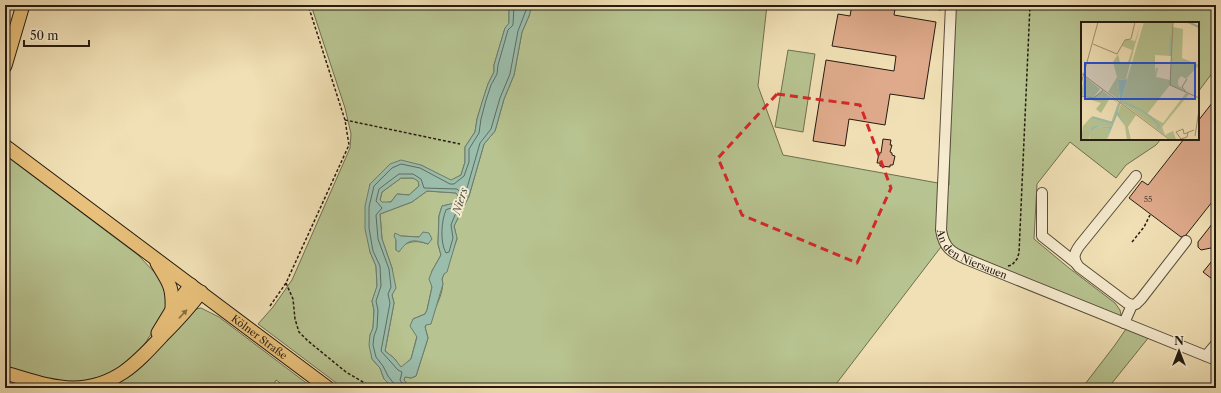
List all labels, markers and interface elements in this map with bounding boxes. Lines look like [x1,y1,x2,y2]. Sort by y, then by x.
scale bar [24,22,89,48]
inset map [1081,22,1199,140]
text: 50 m [30,28,59,43]
water label: Niers [449,186,471,217]
house number: 55 [1144,194,1152,204]
street label: An den Niersauen [934,227,1010,282]
one-way arrow [178,310,187,319]
street label: Kölner Straße [229,311,290,362]
north arrow [1159,331,1199,371]
text: N [1174,334,1184,348]

